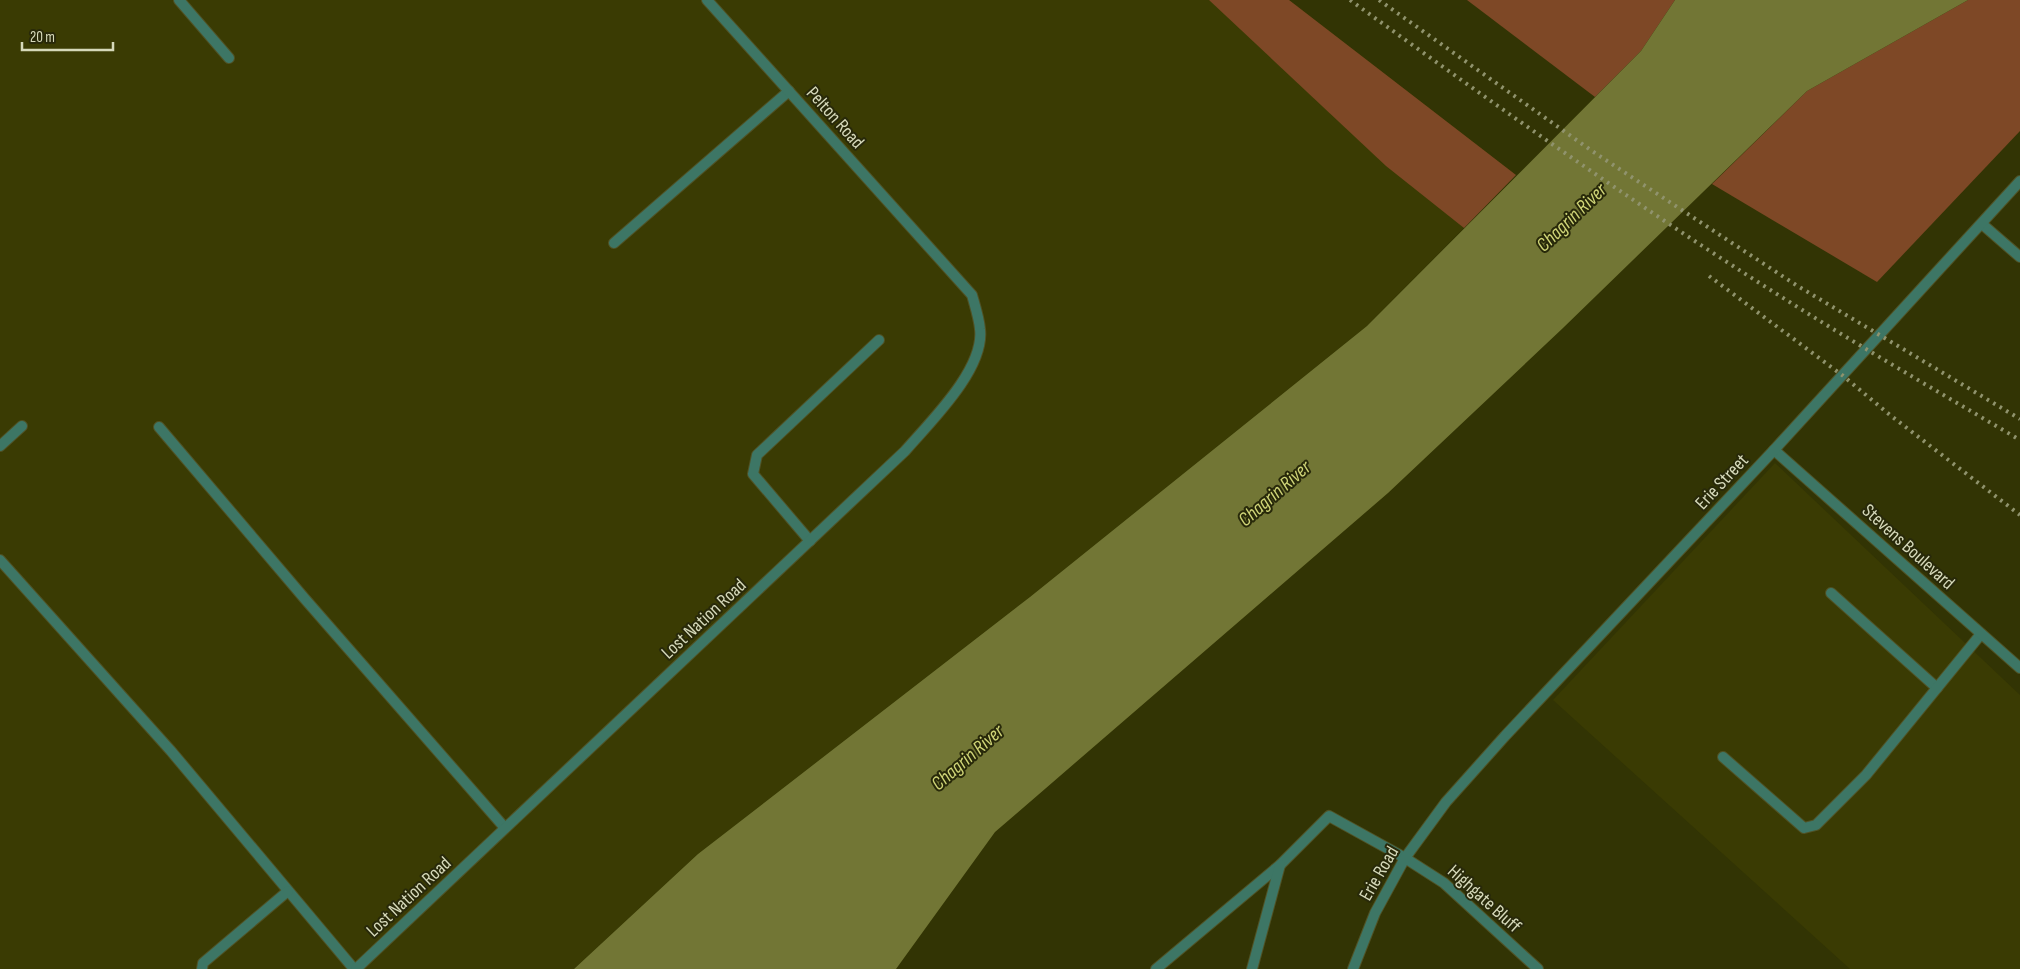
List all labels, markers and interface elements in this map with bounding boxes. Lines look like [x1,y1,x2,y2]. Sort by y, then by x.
scale bar [22,20,114,52]
text: 20 m [30,28,55,47]
street label: Pelton Road [801,82,869,154]
water label: Chagrin River [1532,177,1613,257]
street label: Erie Street [1691,449,1754,515]
water label: Chagrin River [1233,455,1317,532]
street label: Stevens Boulevard [1857,499,1959,595]
street label: Lost Nation Road [657,574,751,664]
water label: Chagrin River [926,719,1010,796]
street label: Erie Road [1355,842,1404,905]
street label: Lost Nation Road [362,852,456,942]
street label: Highgate Bluff [1443,860,1525,938]

